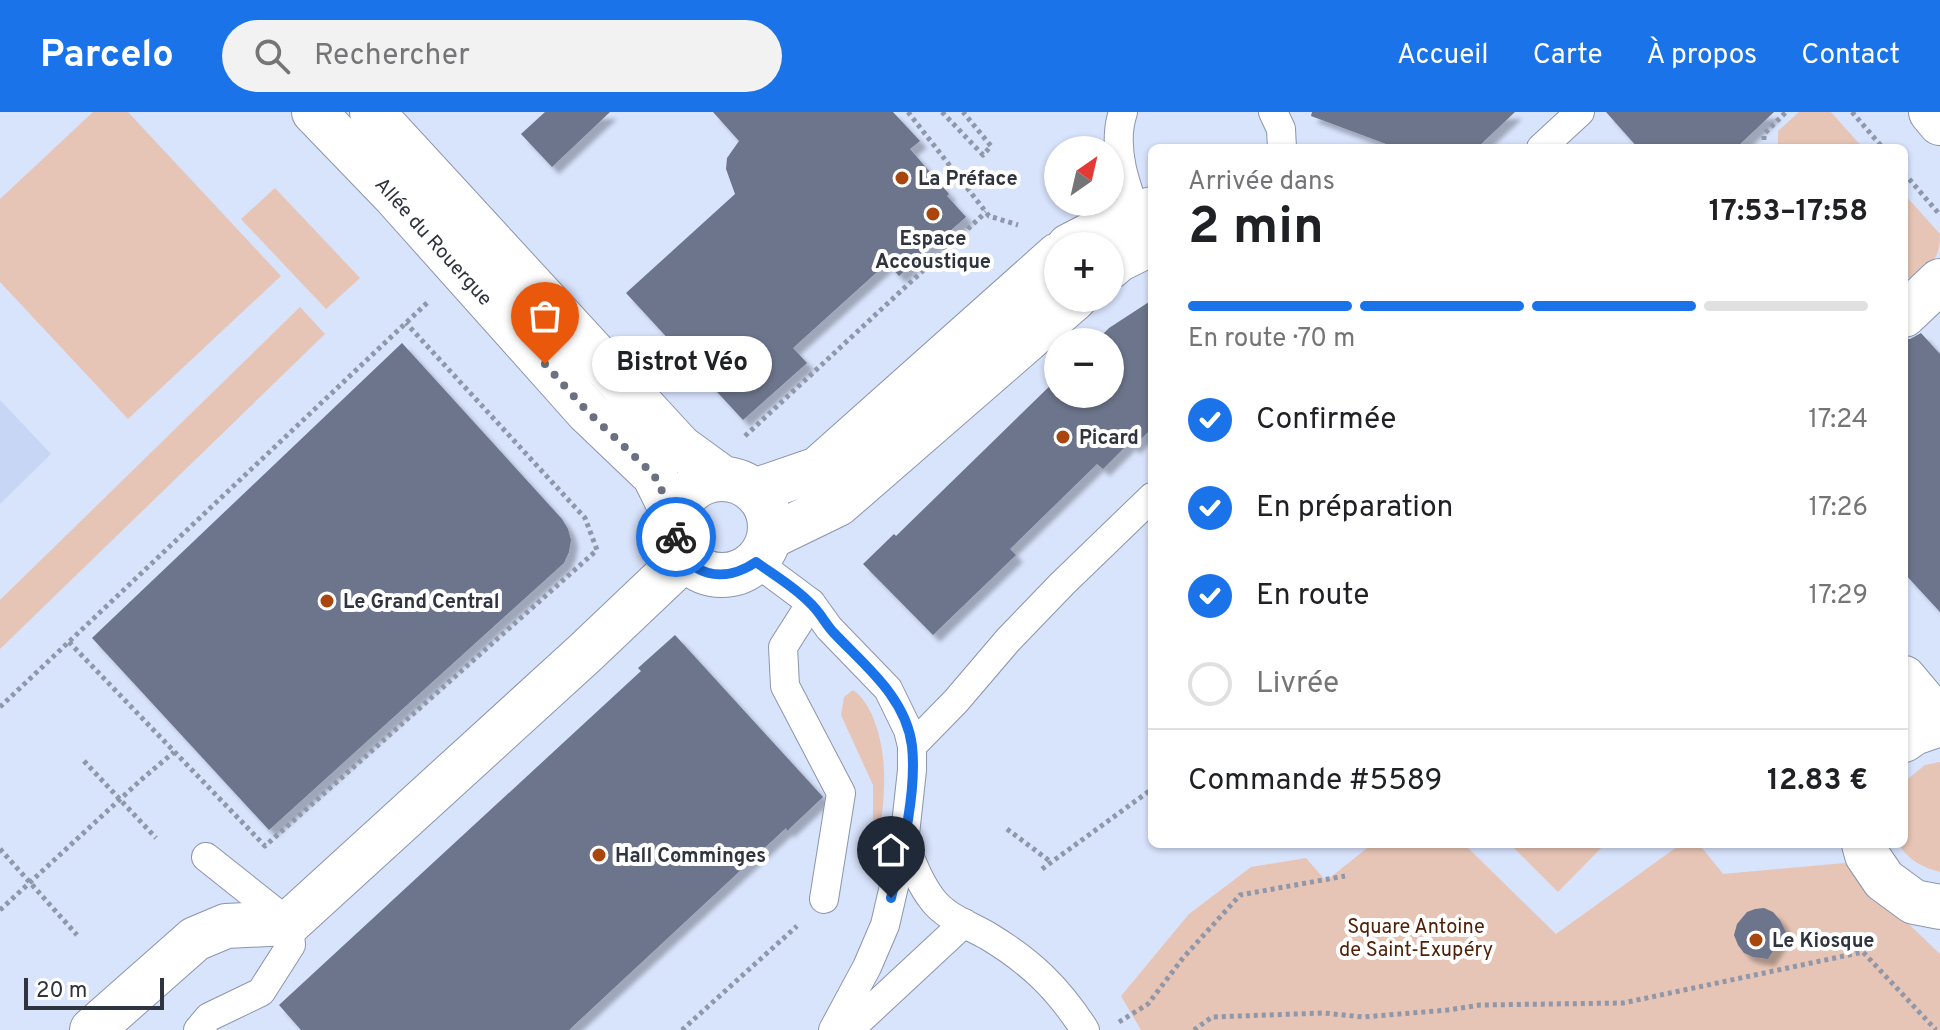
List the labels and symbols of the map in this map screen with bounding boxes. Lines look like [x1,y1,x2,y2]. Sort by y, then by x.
north arrow [1044,136,1124,216]
place label: La Préface [918,167,1018,193]
marker: La Préface [893,169,911,187]
street label: Allée du Rouergue [368,173,497,312]
marker: Espace Accoustique [924,205,942,223]
place label: Espace Accoustique [875,227,991,276]
pin [511,282,579,364]
callout: Bistrot Véo [593,336,773,392]
place label: Picard [1079,426,1139,452]
marker: Picard [1054,428,1072,446]
courier [636,497,716,577]
place label: Le Grand Central [343,590,500,616]
marker: Le Grand Central [318,592,336,610]
pin [857,816,925,898]
place label: Hall Comminges [615,844,766,870]
marker: Hall Comminges [590,846,608,864]
park label: Square Antoine de Saint-Exupéry [1339,915,1493,964]
place label: Le Kiosque [1772,929,1874,955]
marker: Le Kiosque [1747,931,1765,949]
scale bar [24,974,164,1010]

